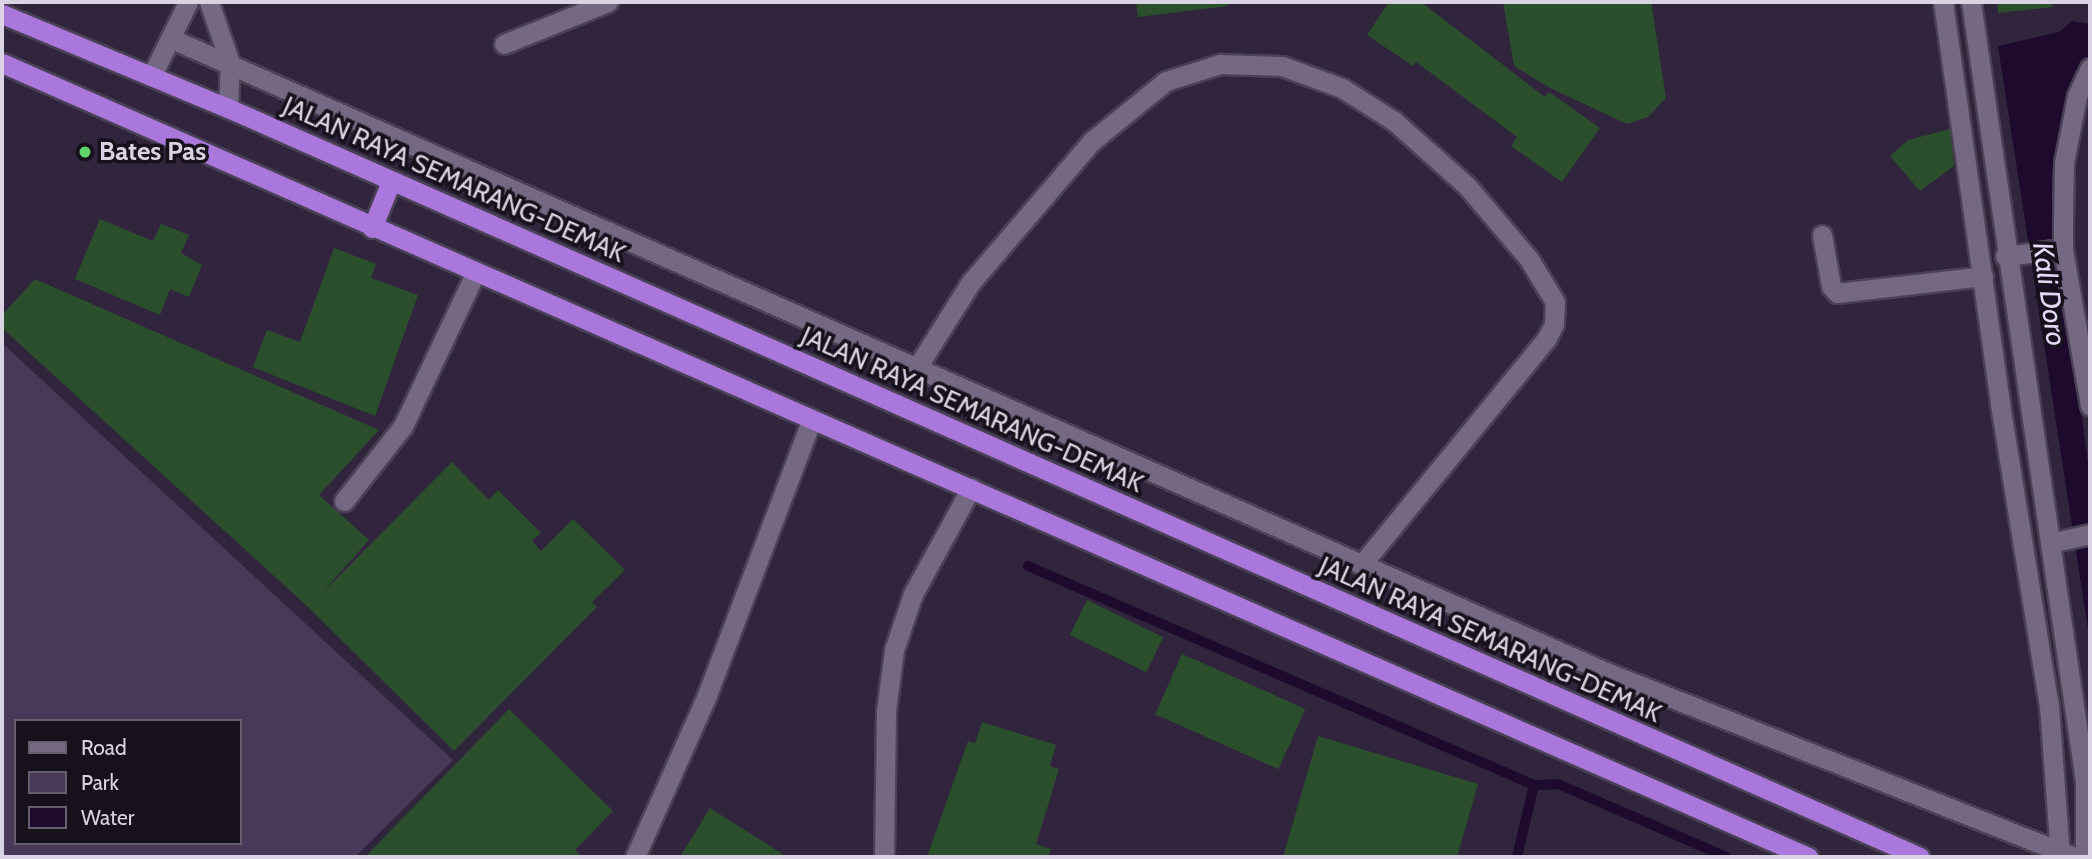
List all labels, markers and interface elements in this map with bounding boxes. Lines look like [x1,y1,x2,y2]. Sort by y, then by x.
street label: JALAN RAYA SEMARANG-DEMAK [278,90,630,270]
place label: Bates Pas [99,136,206,168]
marker: Bates Pas [77,144,93,160]
water label: Kali Doro [2026,240,2074,348]
street label: JALAN RAYA SEMARANG-DEMAK [796,320,1148,500]
street label: JALAN RAYA SEMARANG-DEMAK [1314,550,1666,730]
legend [14,719,242,845]
text: Road [81,735,127,760]
text: Park [81,770,119,795]
text: Water [81,805,134,830]

